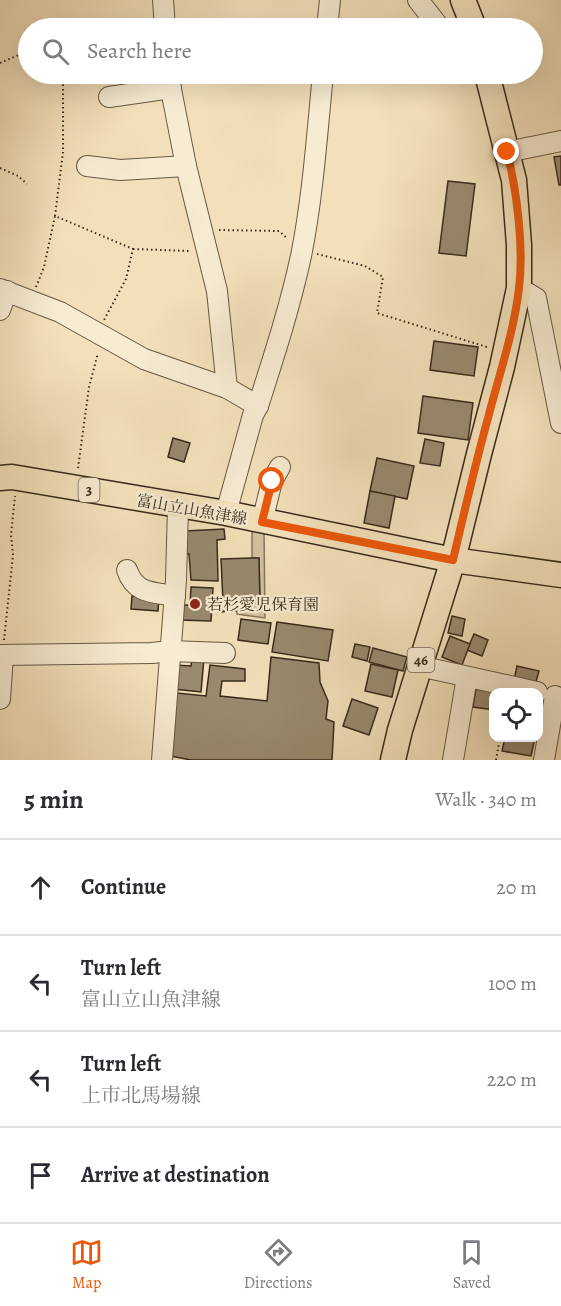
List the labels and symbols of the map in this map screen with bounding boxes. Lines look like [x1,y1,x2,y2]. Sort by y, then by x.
route end [493,138,519,164]
route start [258,467,284,493]
road number: 3 [78,478,100,502]
street label: 富山立山魚津線 [135,489,249,531]
place label: 若杉愛児保育園 [207,594,319,616]
marker: 若杉愛児保育園 [188,597,202,611]
road number: 46 [408,648,434,672]

